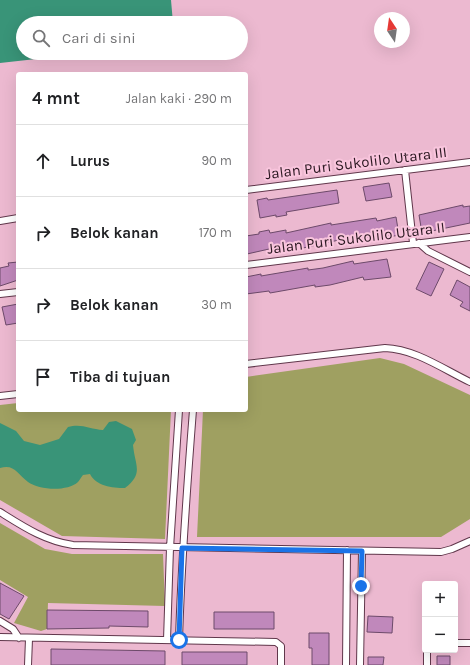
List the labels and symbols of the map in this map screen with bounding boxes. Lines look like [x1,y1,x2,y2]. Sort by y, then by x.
north arrow [374,12,410,48]
street label: Jalan Puri Sukolilo Utara III [264,143,448,183]
street label: Jalan Puri Sukolilo Utara II [266,218,446,258]
route end [352,577,370,595]
route start [170,631,188,649]

